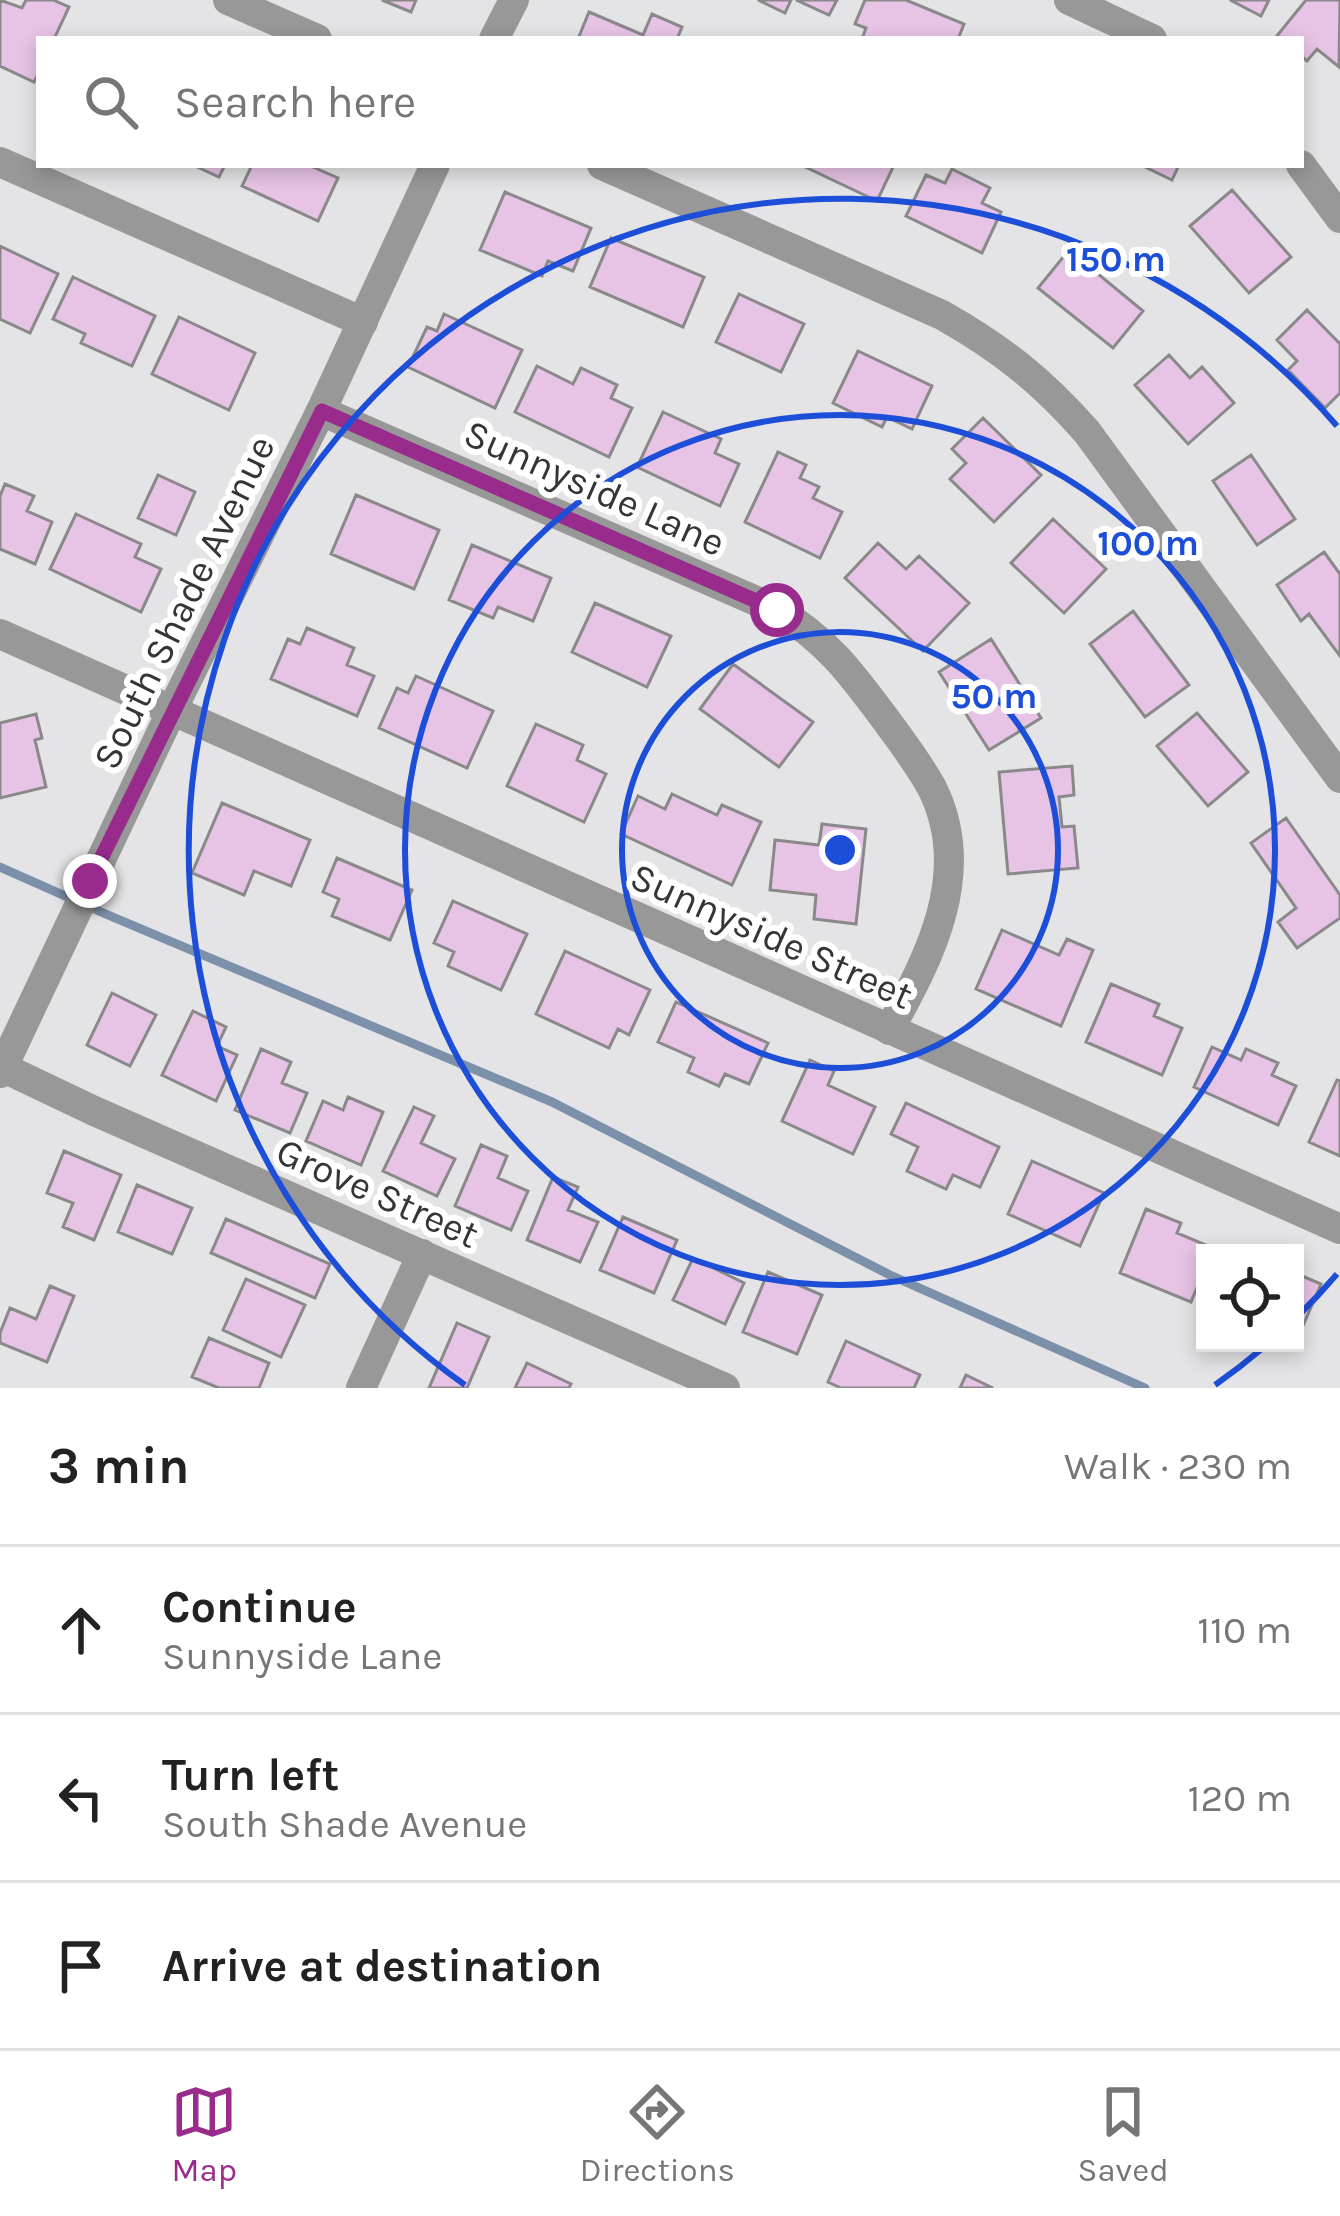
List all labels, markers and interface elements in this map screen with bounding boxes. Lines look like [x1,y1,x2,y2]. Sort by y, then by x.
search box [36,36,1304,168]
icon: search [78,69,144,135]
text: Search here [174,76,416,128]
text: 150 m [1066,238,1166,280]
street label: Sunnyside Lane [457,410,732,566]
street label: South Shade Avenue [83,428,285,777]
text: 100 m [1097,522,1199,564]
route start [750,583,804,637]
text: 50 m [951,675,1038,717]
centre of rings [819,829,861,871]
street label: Sunnyside Street [623,853,920,1019]
route end [63,854,117,908]
street label: Grove Street [269,1128,486,1258]
map controls [1196,1244,1304,1352]
button: locate [1196,1244,1304,1352]
text: 3 min [48,1436,190,1496]
text: Walk · 230 m [1064,1443,1292,1489]
text: Continue [162,1581,357,1633]
icon: ahead [48,1597,114,1663]
text: 110 m [1197,1607,1292,1653]
text: Sunnyside Lane [162,1633,442,1679]
text: Turn left [162,1749,339,1801]
icon: left [48,1765,114,1831]
text: 120 m [1188,1775,1292,1821]
text: South Shade Avenue [162,1801,527,1847]
icon: arrive [48,1933,114,1999]
text: Arrive at destination [162,1940,602,1992]
tab: Map [171,2079,237,2189]
tab: Directions [580,2079,735,2189]
tab: Saved [1078,2079,1169,2189]

